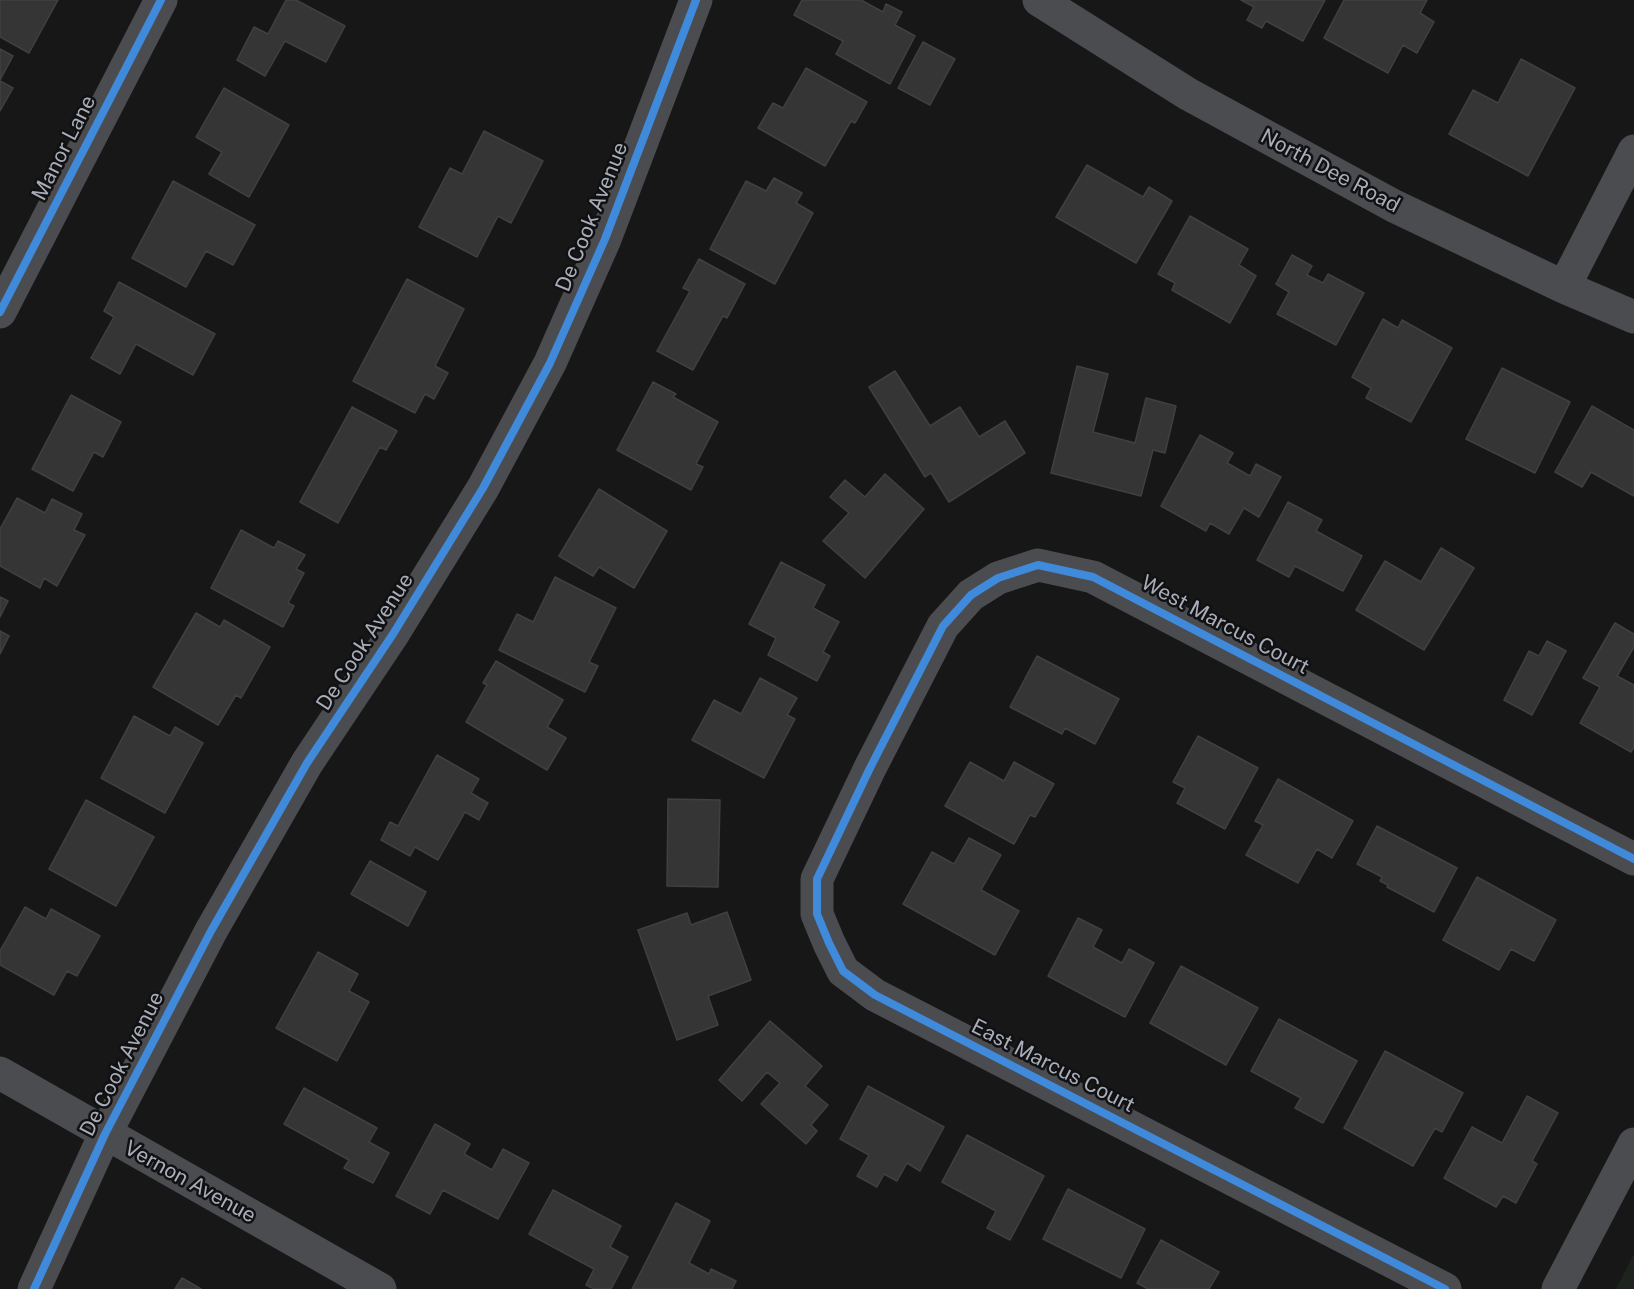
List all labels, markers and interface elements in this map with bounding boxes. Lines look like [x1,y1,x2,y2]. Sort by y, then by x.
street label: Manor Lane [27,91,101,205]
street label: North Dee Road [1256,124,1404,218]
street label: De Cook Avenue [551,139,633,295]
street label: De Cook Avenue [311,569,419,715]
street label: West Marcus Court [1137,570,1313,680]
street label: De Cook Avenue [75,988,169,1140]
street label: East Marcus Court [967,1014,1139,1118]
street label: Vernon Avenue [120,1135,260,1229]

